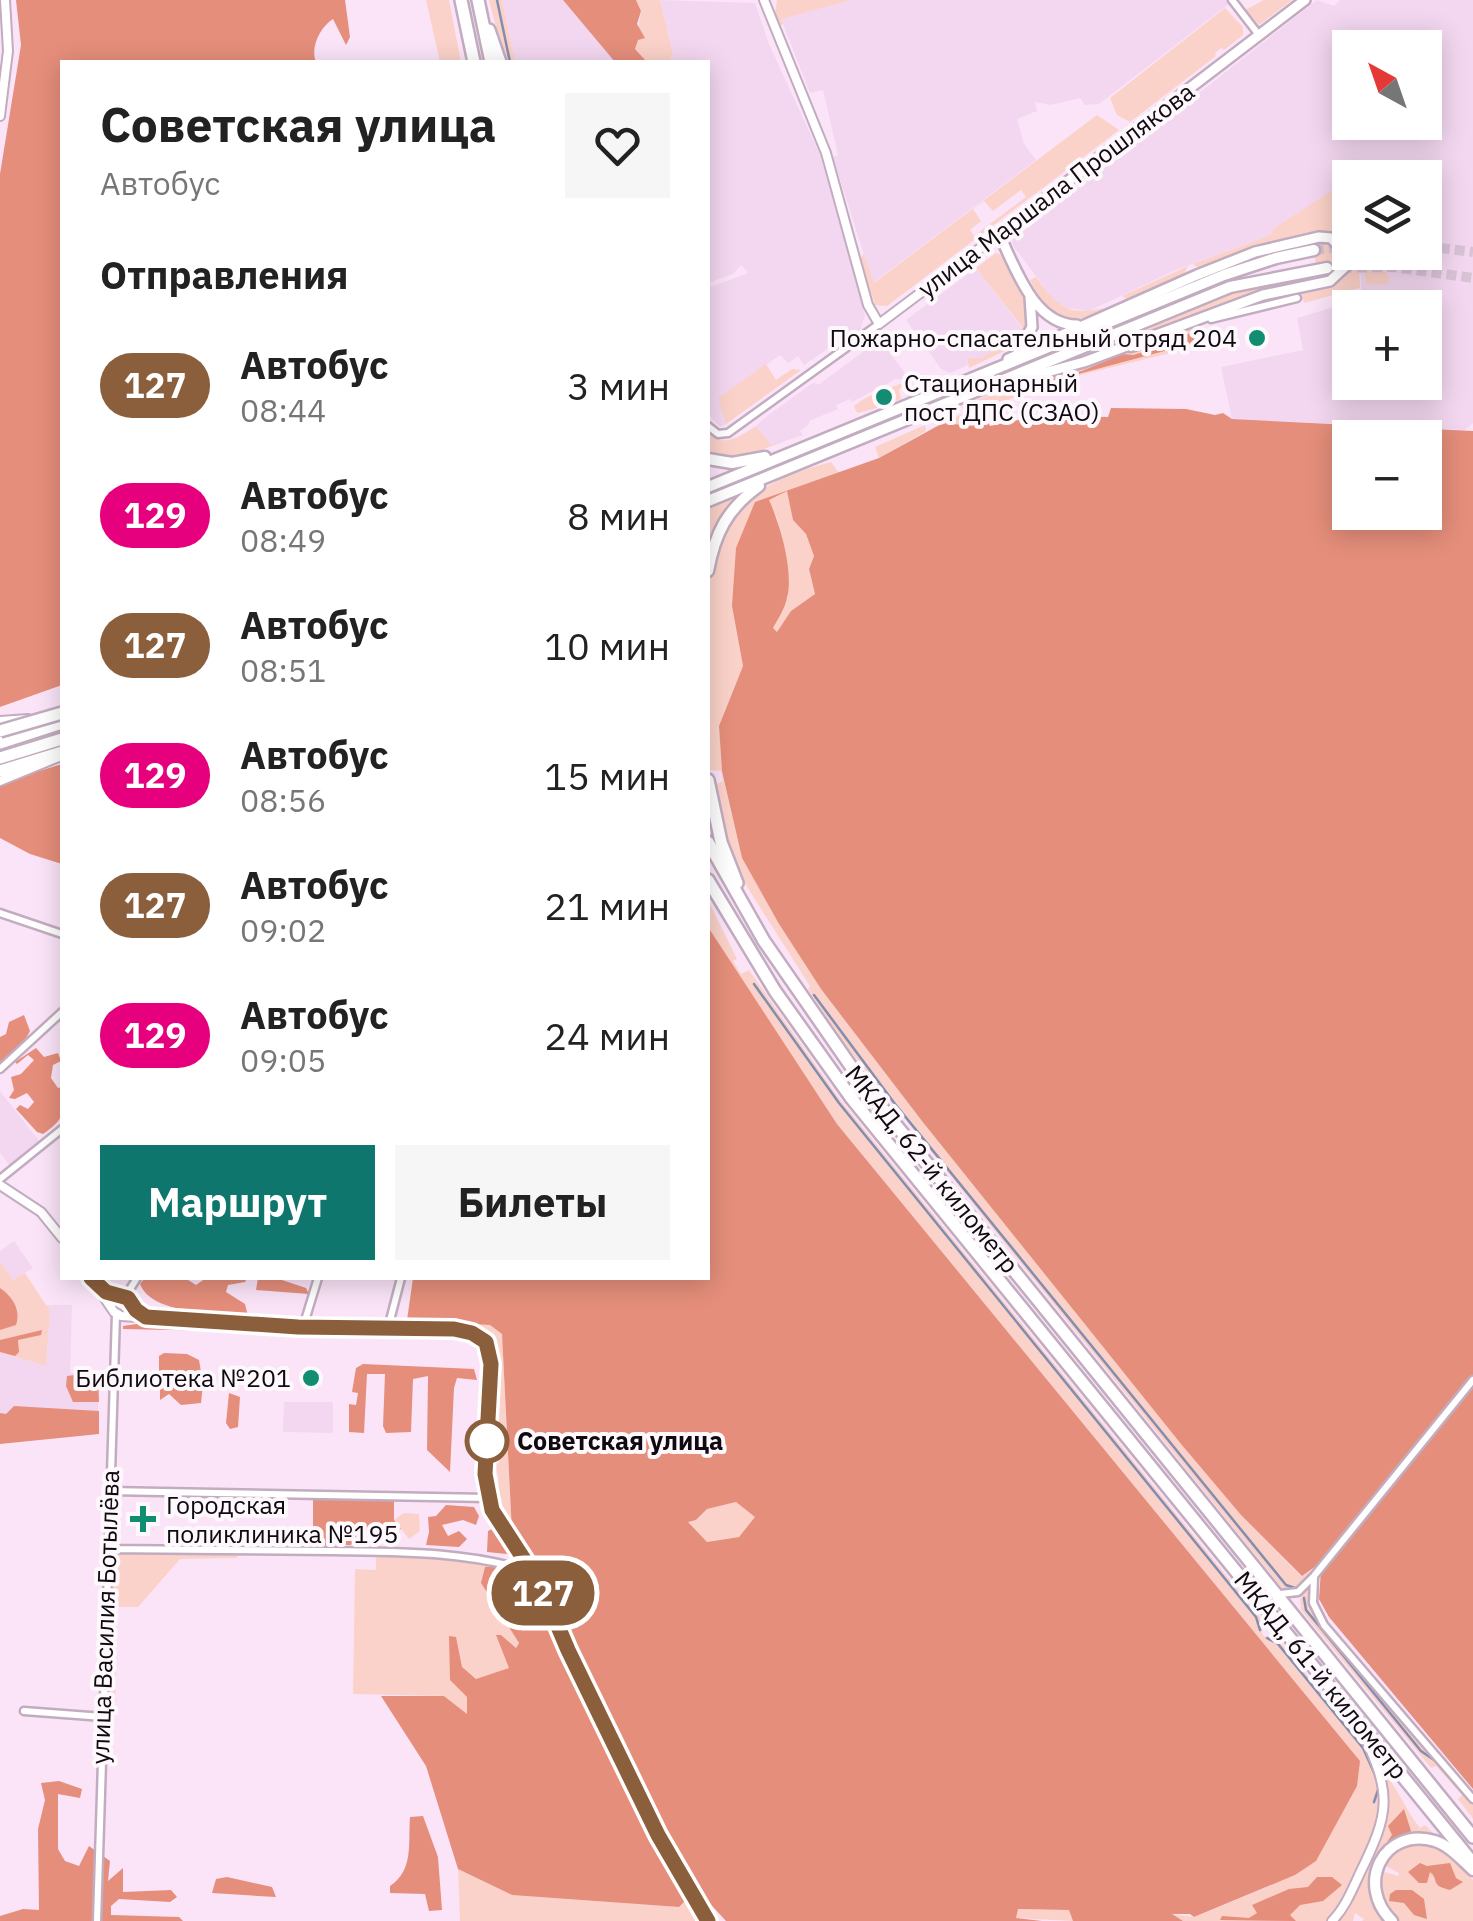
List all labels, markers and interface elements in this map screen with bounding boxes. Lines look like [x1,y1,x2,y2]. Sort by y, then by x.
north arrow [1332,30,1442,140]
map controls [1332,30,1442,530]
street label: улица Маршала Прошлякова [911,75,1201,304]
text: Советская улица [100,93,496,155]
button: heart [565,93,670,198]
button: layers [1332,160,1442,270]
text: Автобус [100,162,220,204]
text: Отправления [100,250,348,299]
button: + [1332,290,1442,400]
place label: Пожарно-спасательный отряд 204 [829,321,1237,354]
marker: Пожарно-спасательный отряд 204 [1246,327,1268,349]
text: Автобус [240,340,389,389]
text: 3 мин [567,361,670,410]
text: 127 [123,362,187,408]
place label: Стационарный пост ДПС (СЗАО) [904,366,1100,428]
marker: Стационарный пост ДПС (СЗАО) [873,386,895,408]
text: 08:44 [240,389,326,431]
button: − [1332,420,1442,530]
text: Автобус [240,470,389,519]
text: 8 мин [567,491,670,540]
text: 129 [123,492,187,538]
text: 08:49 [240,519,326,561]
text: Автобус [240,600,389,649]
text: 10 мин [544,621,670,670]
text: 127 [123,622,187,668]
text: 08:51 [240,649,326,691]
text: Автобус [240,730,389,779]
text: 15 мин [544,751,670,800]
text: 129 [123,752,187,798]
text: 08:56 [240,779,326,821]
text: Автобус [240,860,389,909]
text: 21 мин [544,881,670,930]
text: 127 [123,882,187,928]
text: 09:02 [240,909,326,951]
text: Автобус [240,990,389,1039]
text: 24 мин [544,1011,670,1060]
text: 129 [123,1012,187,1058]
text: 09:05 [240,1039,326,1081]
street label: МКАД, 62-й километр [838,1058,1027,1280]
button: Маршрут [100,1145,375,1260]
button: Билеты [395,1145,670,1260]
place label: Библиотека №201 [75,1361,291,1394]
marker: Библиотека №201 [300,1367,322,1389]
marker: Советская улица [466,1420,508,1462]
place label: Советская улица [517,1424,723,1457]
street label: улица Василия Ботылёва [83,1469,126,1765]
place label: Городская поликлиника №195 [166,1488,398,1550]
marker: Городская поликлиника №195 [130,1506,156,1532]
line badge: 127 [486,1560,600,1626]
street label: МКАД, 61-й километр [1227,1564,1416,1786]
text: 127 [511,1570,575,1616]

